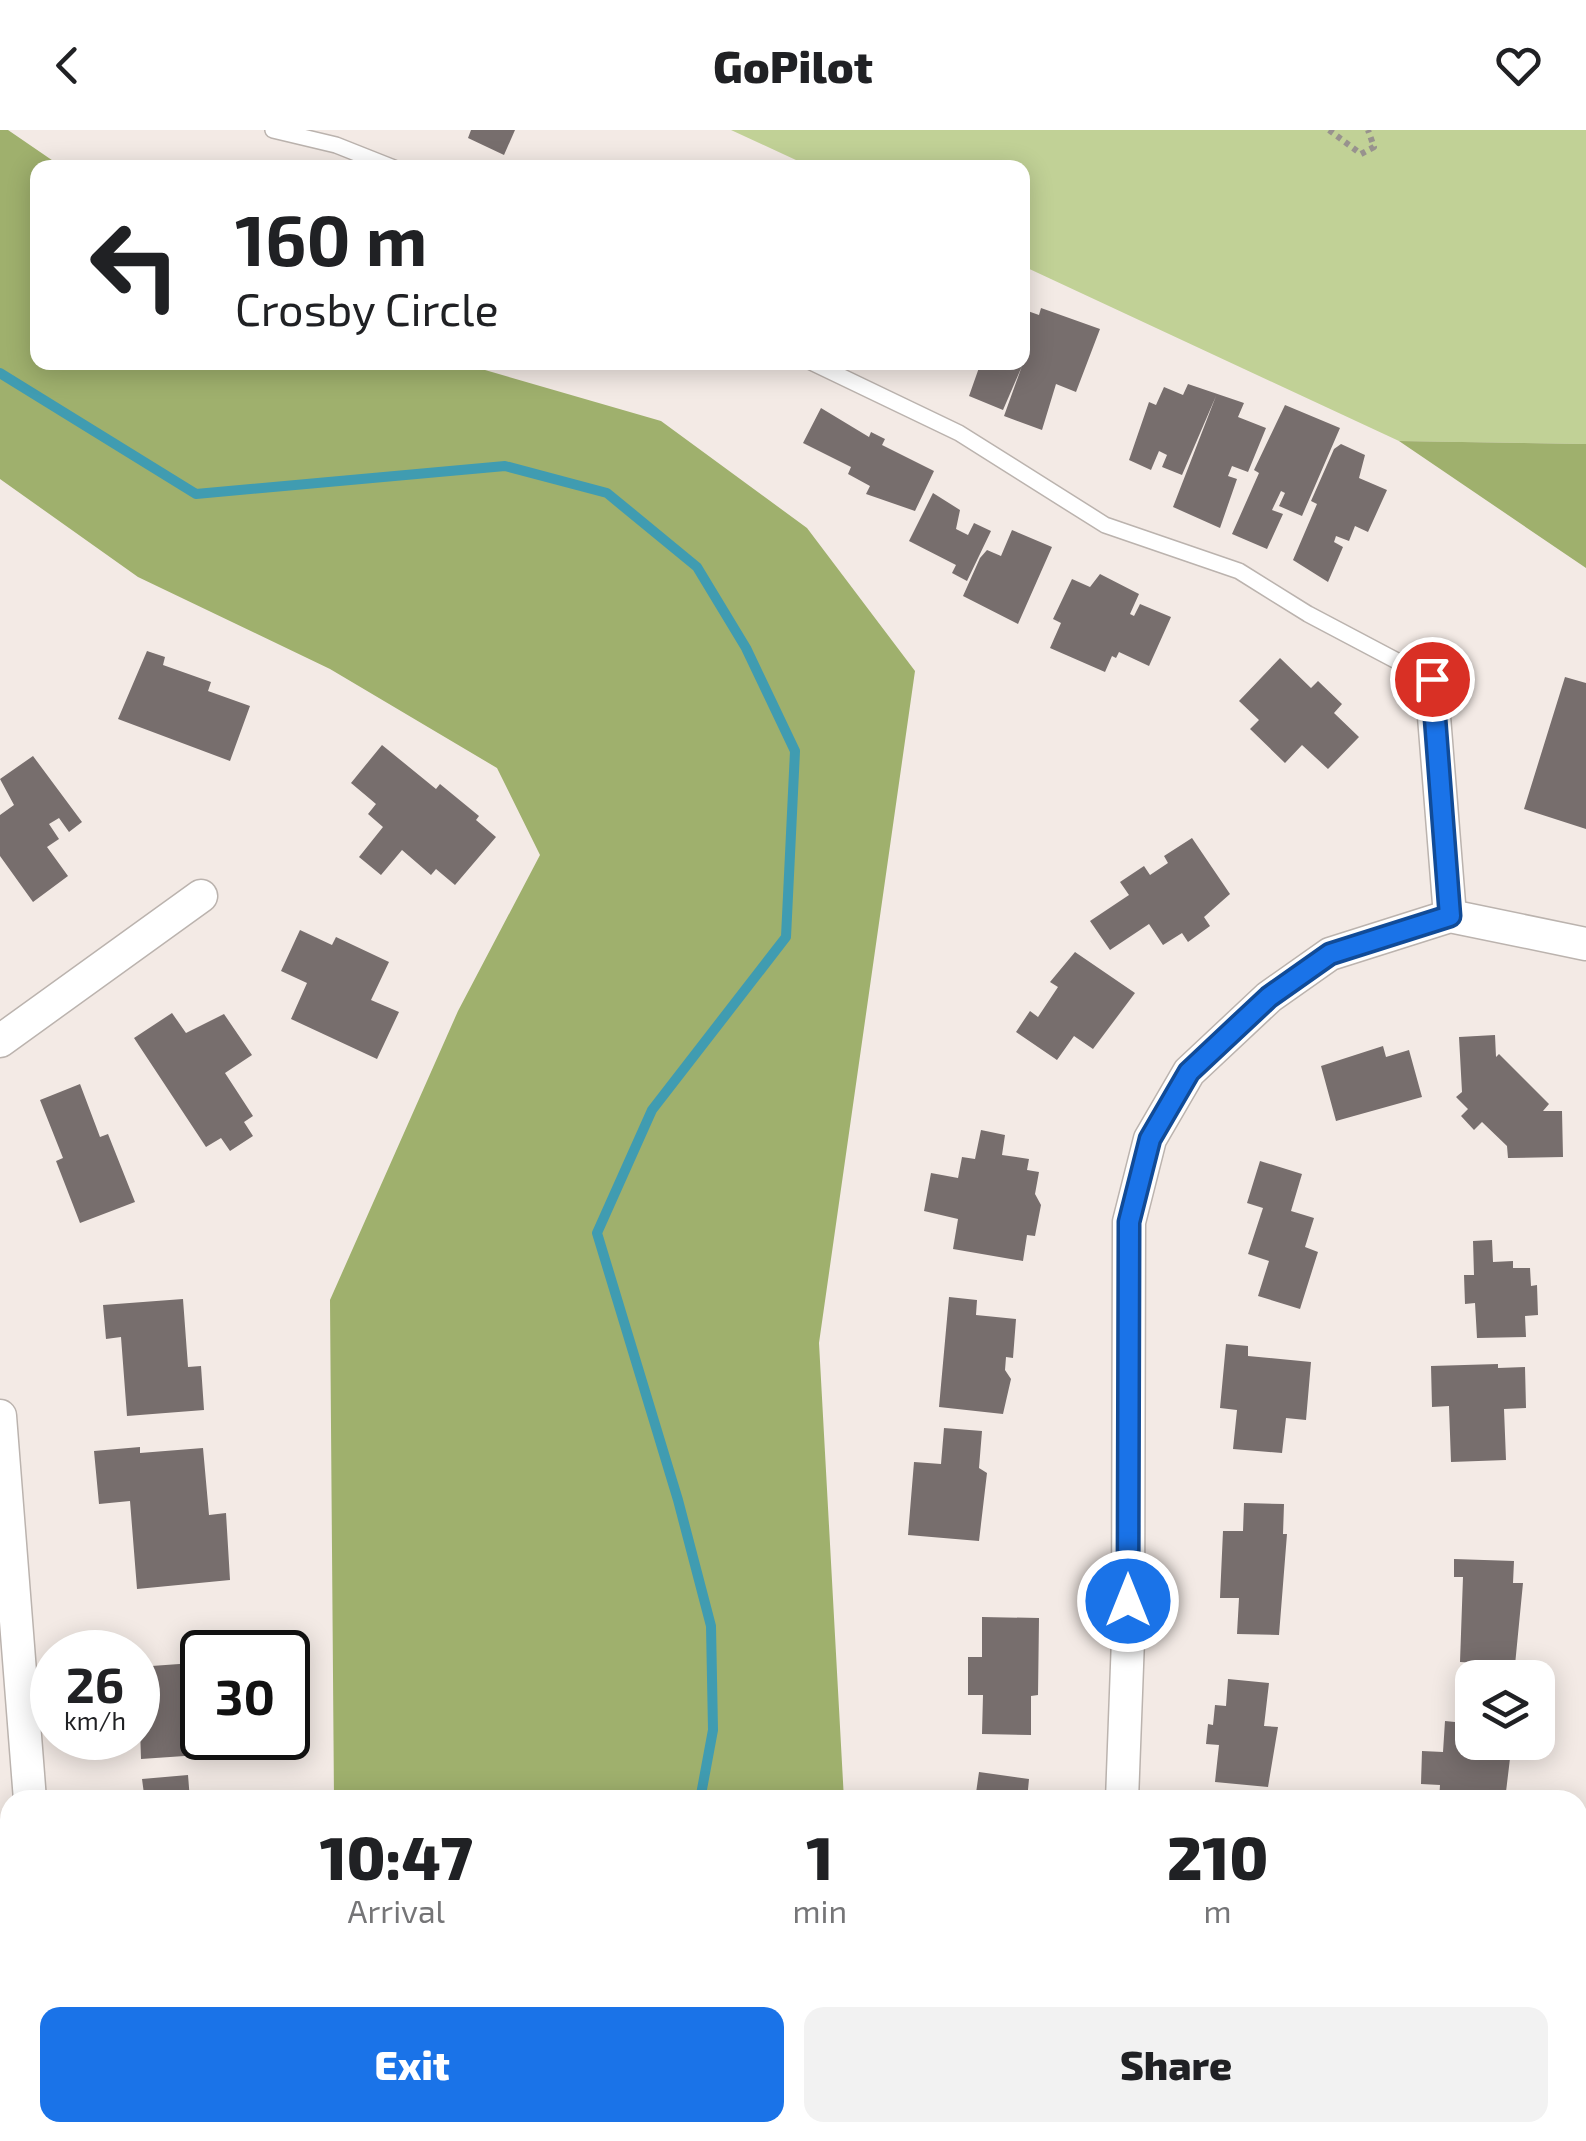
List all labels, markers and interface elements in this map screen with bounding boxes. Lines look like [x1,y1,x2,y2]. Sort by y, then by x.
icon: back [40,38,95,93]
text: GoPilot [713,38,873,92]
icon: heart [1491,38,1546,93]
text: 160 m [235,196,428,280]
icon: left [70,200,200,330]
text: Crosby Circle [235,281,499,335]
pin [1390,637,1475,722]
icon: arrive [1405,652,1460,707]
position arrow [1076,1549,1180,1653]
speed limit sign: 30 [180,1630,310,1760]
text: 26 [66,1653,124,1713]
map controls [1455,1660,1555,1760]
button: layers [1455,1660,1555,1760]
text: km/h [64,1705,126,1735]
text: 10:47 [320,1820,473,1892]
text: 1 [806,1820,833,1892]
text: 210 [1167,1820,1268,1892]
text: Arrival [348,1891,445,1929]
text: min [793,1891,847,1929]
text: m [1204,1891,1232,1929]
button: Exit [40,2007,784,2122]
button: Share [804,2007,1548,2122]

